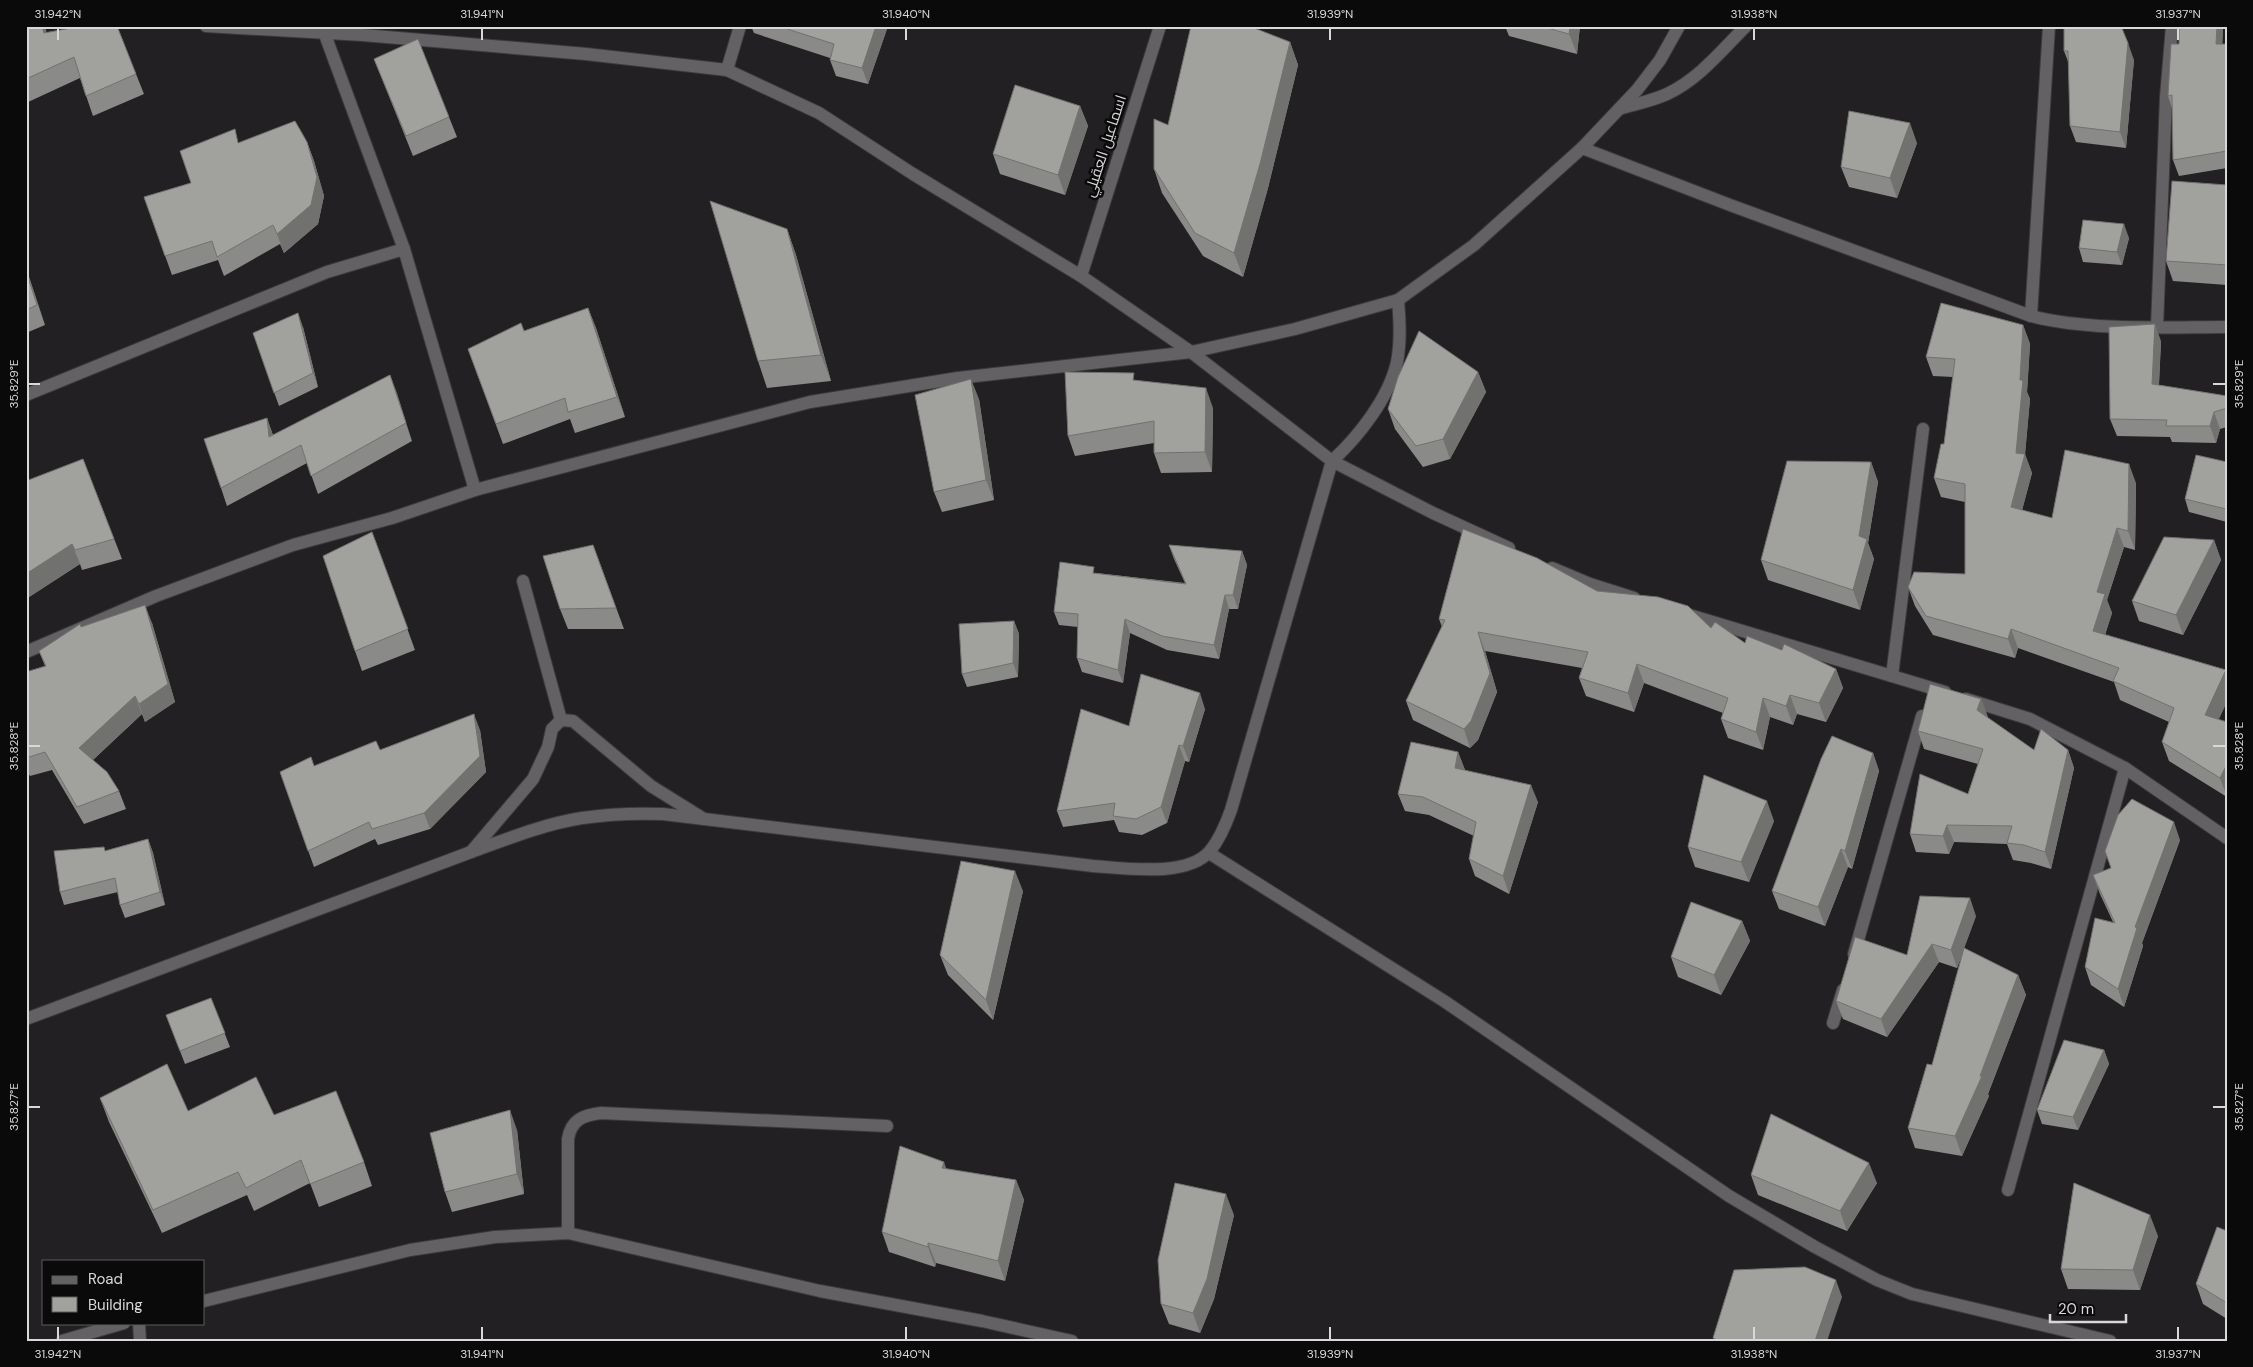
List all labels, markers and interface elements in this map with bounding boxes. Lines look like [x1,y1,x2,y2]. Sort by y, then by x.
text: 31.942°N [35,6,81,22]
text: 31.941°N [460,6,504,22]
text: 31.940°N [882,6,930,22]
text: 31.939°N [1307,6,1353,22]
text: 31.938°N [1731,6,1777,22]
text: 31.937°N [2155,6,2201,22]
street label: اسماعيل العقيلي [1079,92,1133,200]
text: 35.829°E [6,359,22,409]
text: 35.829°E [2231,359,2247,409]
text: 35.828°E [6,721,22,770]
text: 35.828°E [2231,721,2247,770]
text: 35.827°E [6,1083,22,1131]
text: 35.827°E [2231,1083,2247,1131]
legend [42,1260,205,1324]
text: Road [88,1269,123,1289]
scale bar [2050,1292,2127,1324]
text: Building [88,1295,143,1315]
text: 20 m [2058,1299,2094,1319]
text: 31.942°N [35,1346,81,1362]
text: 31.941°N [460,1346,504,1362]
text: 31.940°N [882,1346,930,1362]
text: 31.939°N [1307,1346,1353,1362]
text: 31.938°N [1731,1346,1777,1362]
text: 31.937°N [2155,1346,2201,1362]

